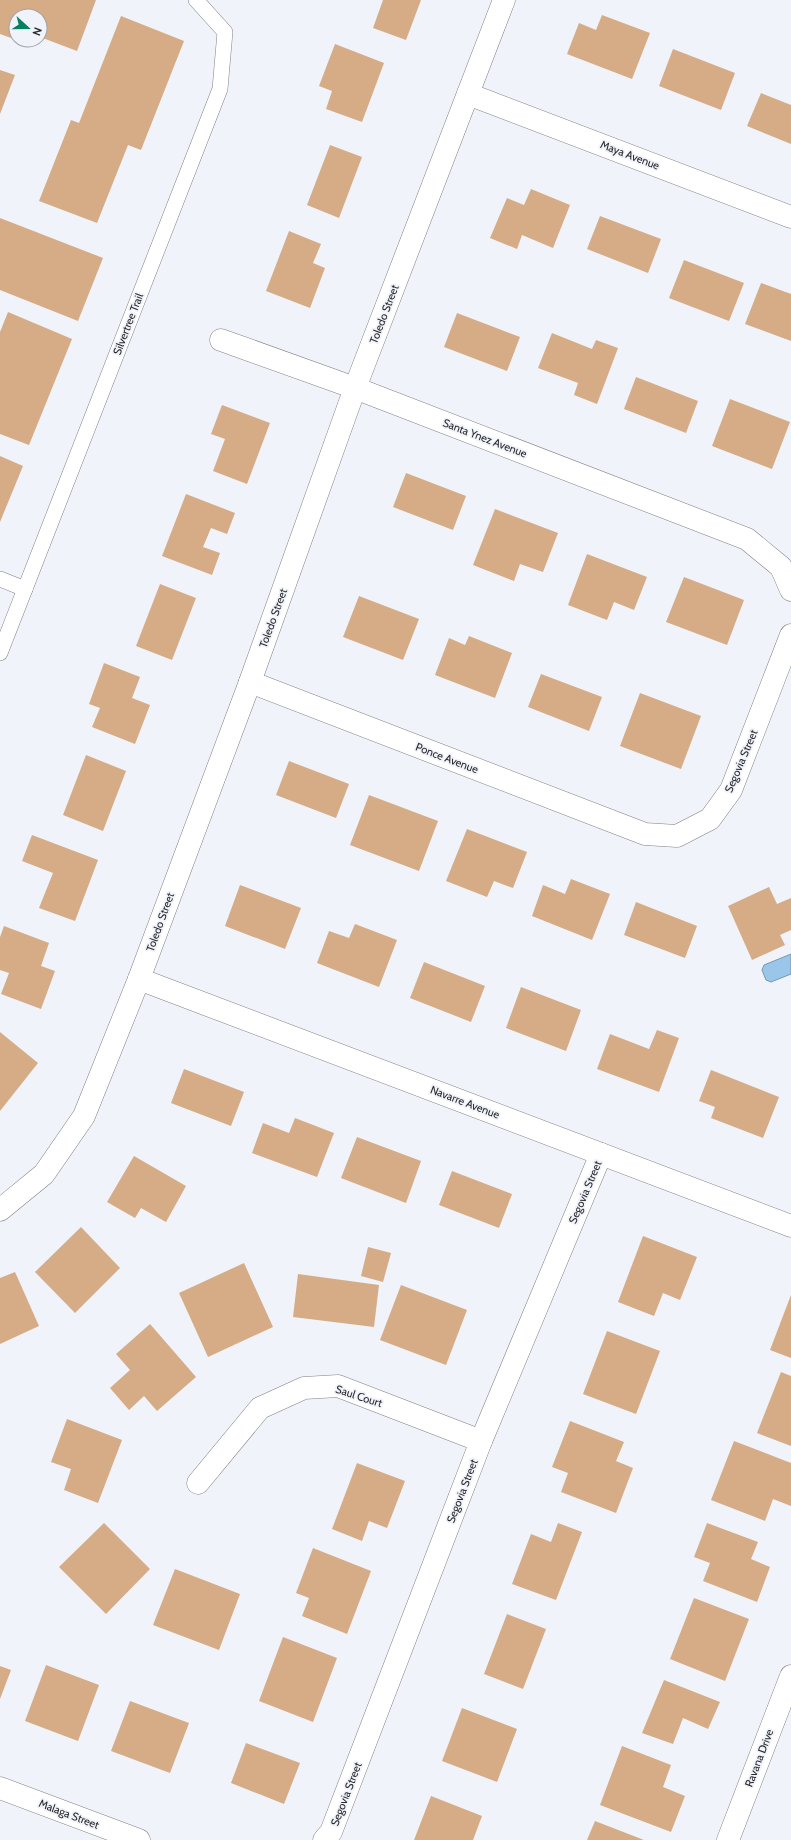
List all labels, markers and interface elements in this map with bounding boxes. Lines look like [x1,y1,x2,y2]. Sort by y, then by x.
north arrow [8,8,48,48]
text: N [29,25,45,38]
street label: Maya Avenue [599,137,662,173]
street label: Toledo Street [366,282,402,346]
street label: Silvertree Trail [110,291,146,357]
street label: Santa Ynez Avenue [441,416,529,461]
street label: Toledo Street [256,586,290,650]
street label: Segovia Street [721,727,761,795]
street label: Ponce Avenue [414,740,481,777]
street label: Toledo Street [143,890,177,954]
street label: Navarre Avenue [428,1082,502,1122]
street label: Segovia Street [565,1158,605,1226]
street label: Saul Court [334,1382,384,1410]
street label: Segovia Street [443,1457,481,1525]
street label: Ravana Drive [742,1727,777,1789]
street label: Segovia Street [327,1760,365,1828]
street label: Malaga Street [37,1796,101,1832]

